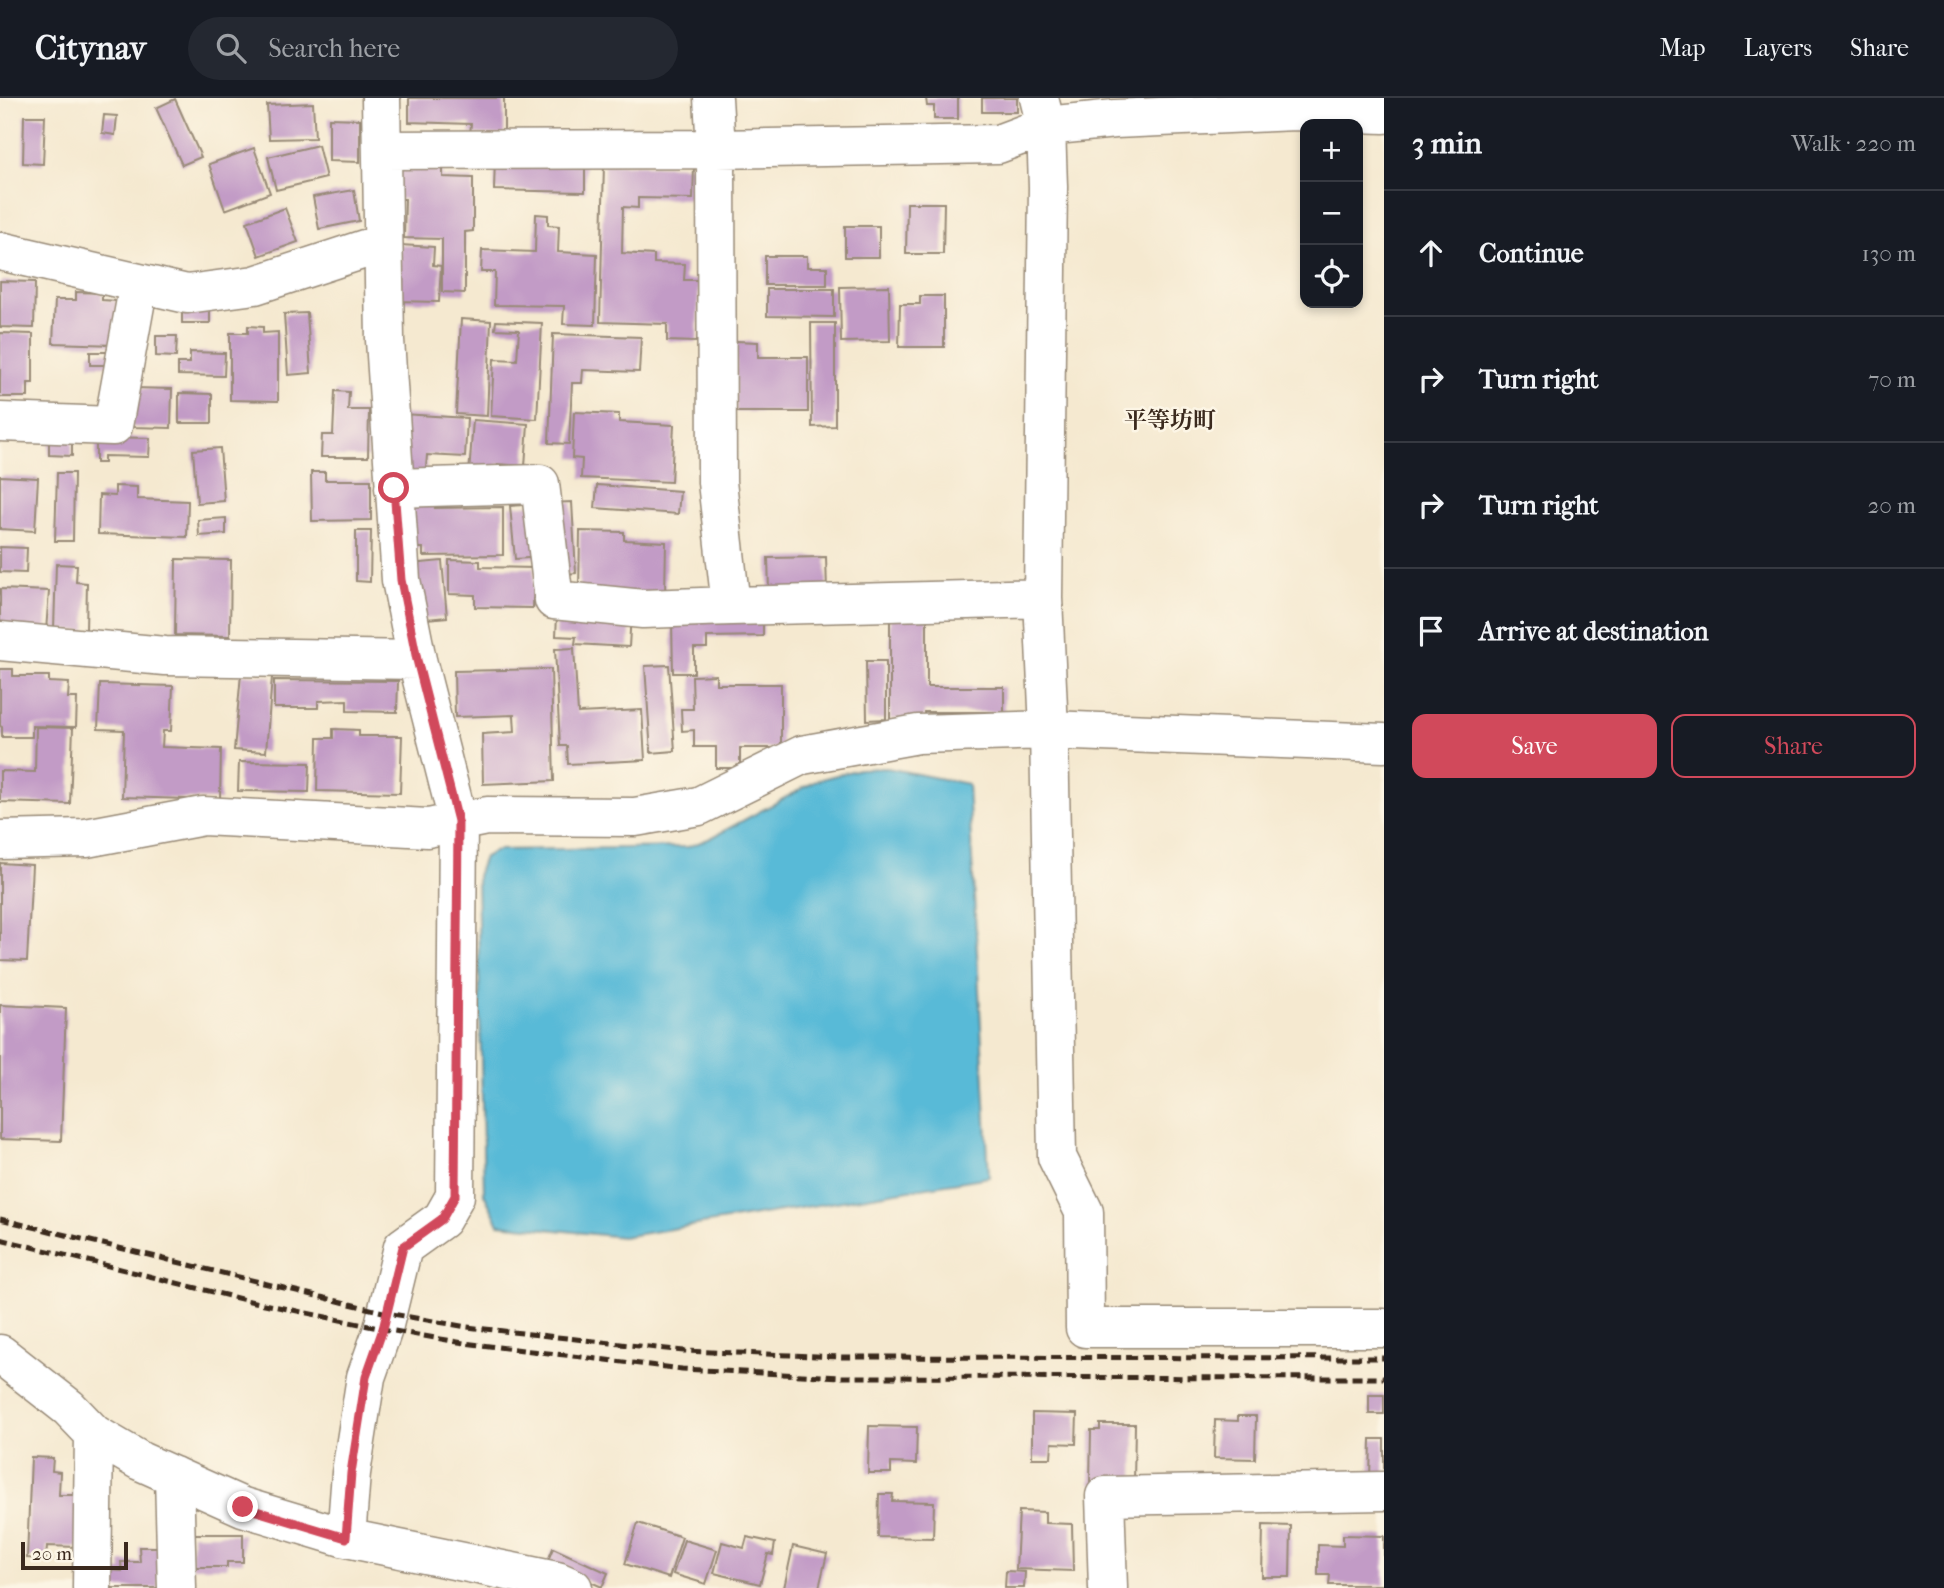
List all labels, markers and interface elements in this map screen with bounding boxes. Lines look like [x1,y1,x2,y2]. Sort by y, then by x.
search box [188,17,678,80]
text: Citynav [35,29,146,68]
icon: search [212,29,250,67]
text: Search here [268,33,400,64]
text: Map [1660,34,1706,62]
text: Layers [1744,34,1812,62]
text: Share [1850,34,1909,62]
map controls [1300,119,1363,308]
button: + [1300,119,1363,182]
text: 3 min [1412,126,1482,161]
text: Walk · 220 m [1791,130,1916,157]
button: − [1300,182,1363,245]
icon: ahead [1412,234,1450,272]
text: Continue [1479,238,1584,269]
text: 130 m [1862,240,1916,267]
button: locate [1300,245,1363,308]
icon: right [1412,360,1450,398]
text: Turn right [1479,364,1599,395]
text: 70 m [1868,366,1916,393]
district label: 平等坊町 [1124,407,1216,434]
route start [378,472,409,503]
icon: right [1412,486,1450,524]
text: Turn right [1479,490,1599,521]
text: 20 m [1867,492,1916,519]
icon: arrive [1412,612,1450,650]
text: Arrive at destination [1479,616,1709,647]
button: Save [1412,714,1657,778]
button: Share [1671,714,1916,778]
route end [227,1491,258,1522]
scale bar [21,1539,128,1571]
text: 20 m [32,1543,72,1565]

